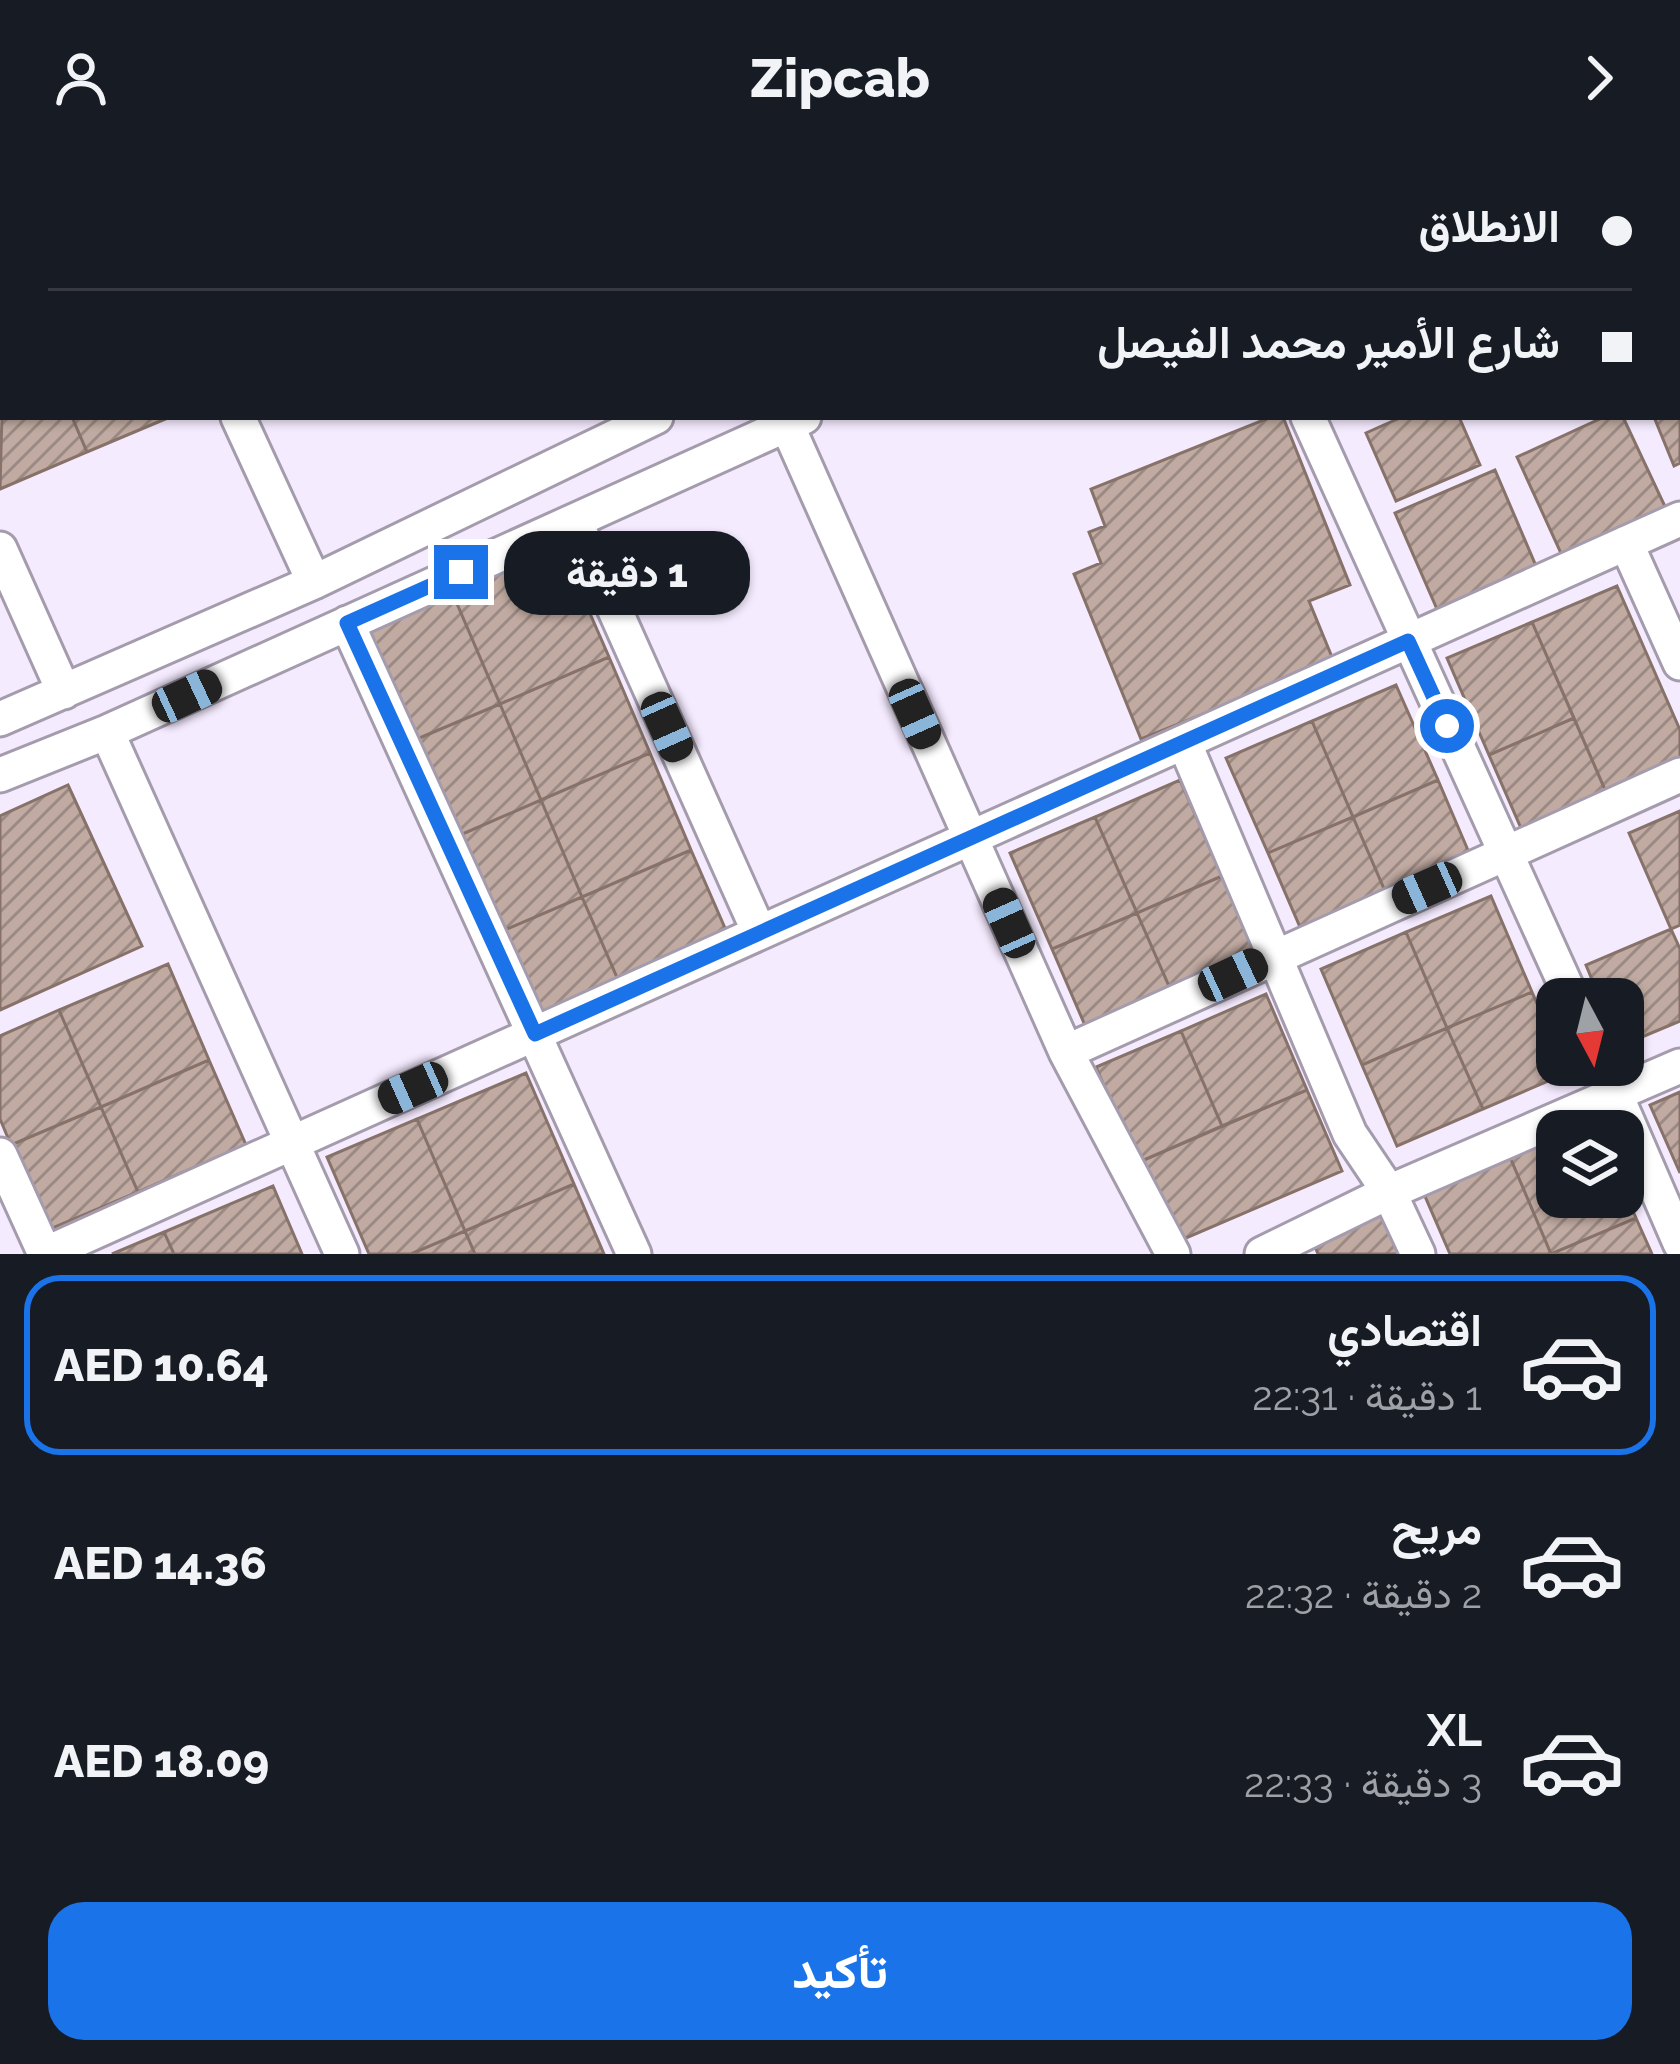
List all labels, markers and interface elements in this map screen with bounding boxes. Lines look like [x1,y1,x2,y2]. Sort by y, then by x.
icon: person [48,45,114,111]
icon: forward [1566,45,1632,111]
text: Zipcab [750,46,930,110]
text: الانطلاق [1419,200,1560,253]
text: شارع الأمير محمد الفيصل [1097,316,1560,369]
callout: 1 دقيقة [503,530,749,614]
route end [434,545,488,599]
text: 1 دقيقة [566,550,688,596]
car [147,664,227,728]
car [884,674,946,754]
car [636,687,698,767]
route start [1420,699,1474,753]
car [1387,857,1467,919]
car [978,883,1040,963]
car [1193,943,1273,1007]
north arrow [1536,978,1644,1086]
map controls [1536,978,1644,1218]
car [373,1057,453,1119]
button: layers [1536,1110,1644,1218]
text: اقتصادي [1327,1304,1482,1357]
icon: car [1518,1311,1626,1419]
text: AED 10.64 [54,1339,269,1392]
text: 1 دقيقة · 22:31 [1252,1373,1482,1419]
text: مريح [1391,1502,1482,1555]
icon: car [1518,1509,1626,1617]
text: AED 14.36 [54,1537,267,1590]
text: 2 دقيقة · 22:32 [1245,1571,1482,1617]
text: XL [1427,1704,1482,1757]
icon: car [1518,1707,1626,1815]
text: AED 18.09 [54,1735,269,1788]
text: 3 دقيقة · 22:33 [1244,1760,1482,1806]
button: تأكيد [48,1902,1632,2040]

